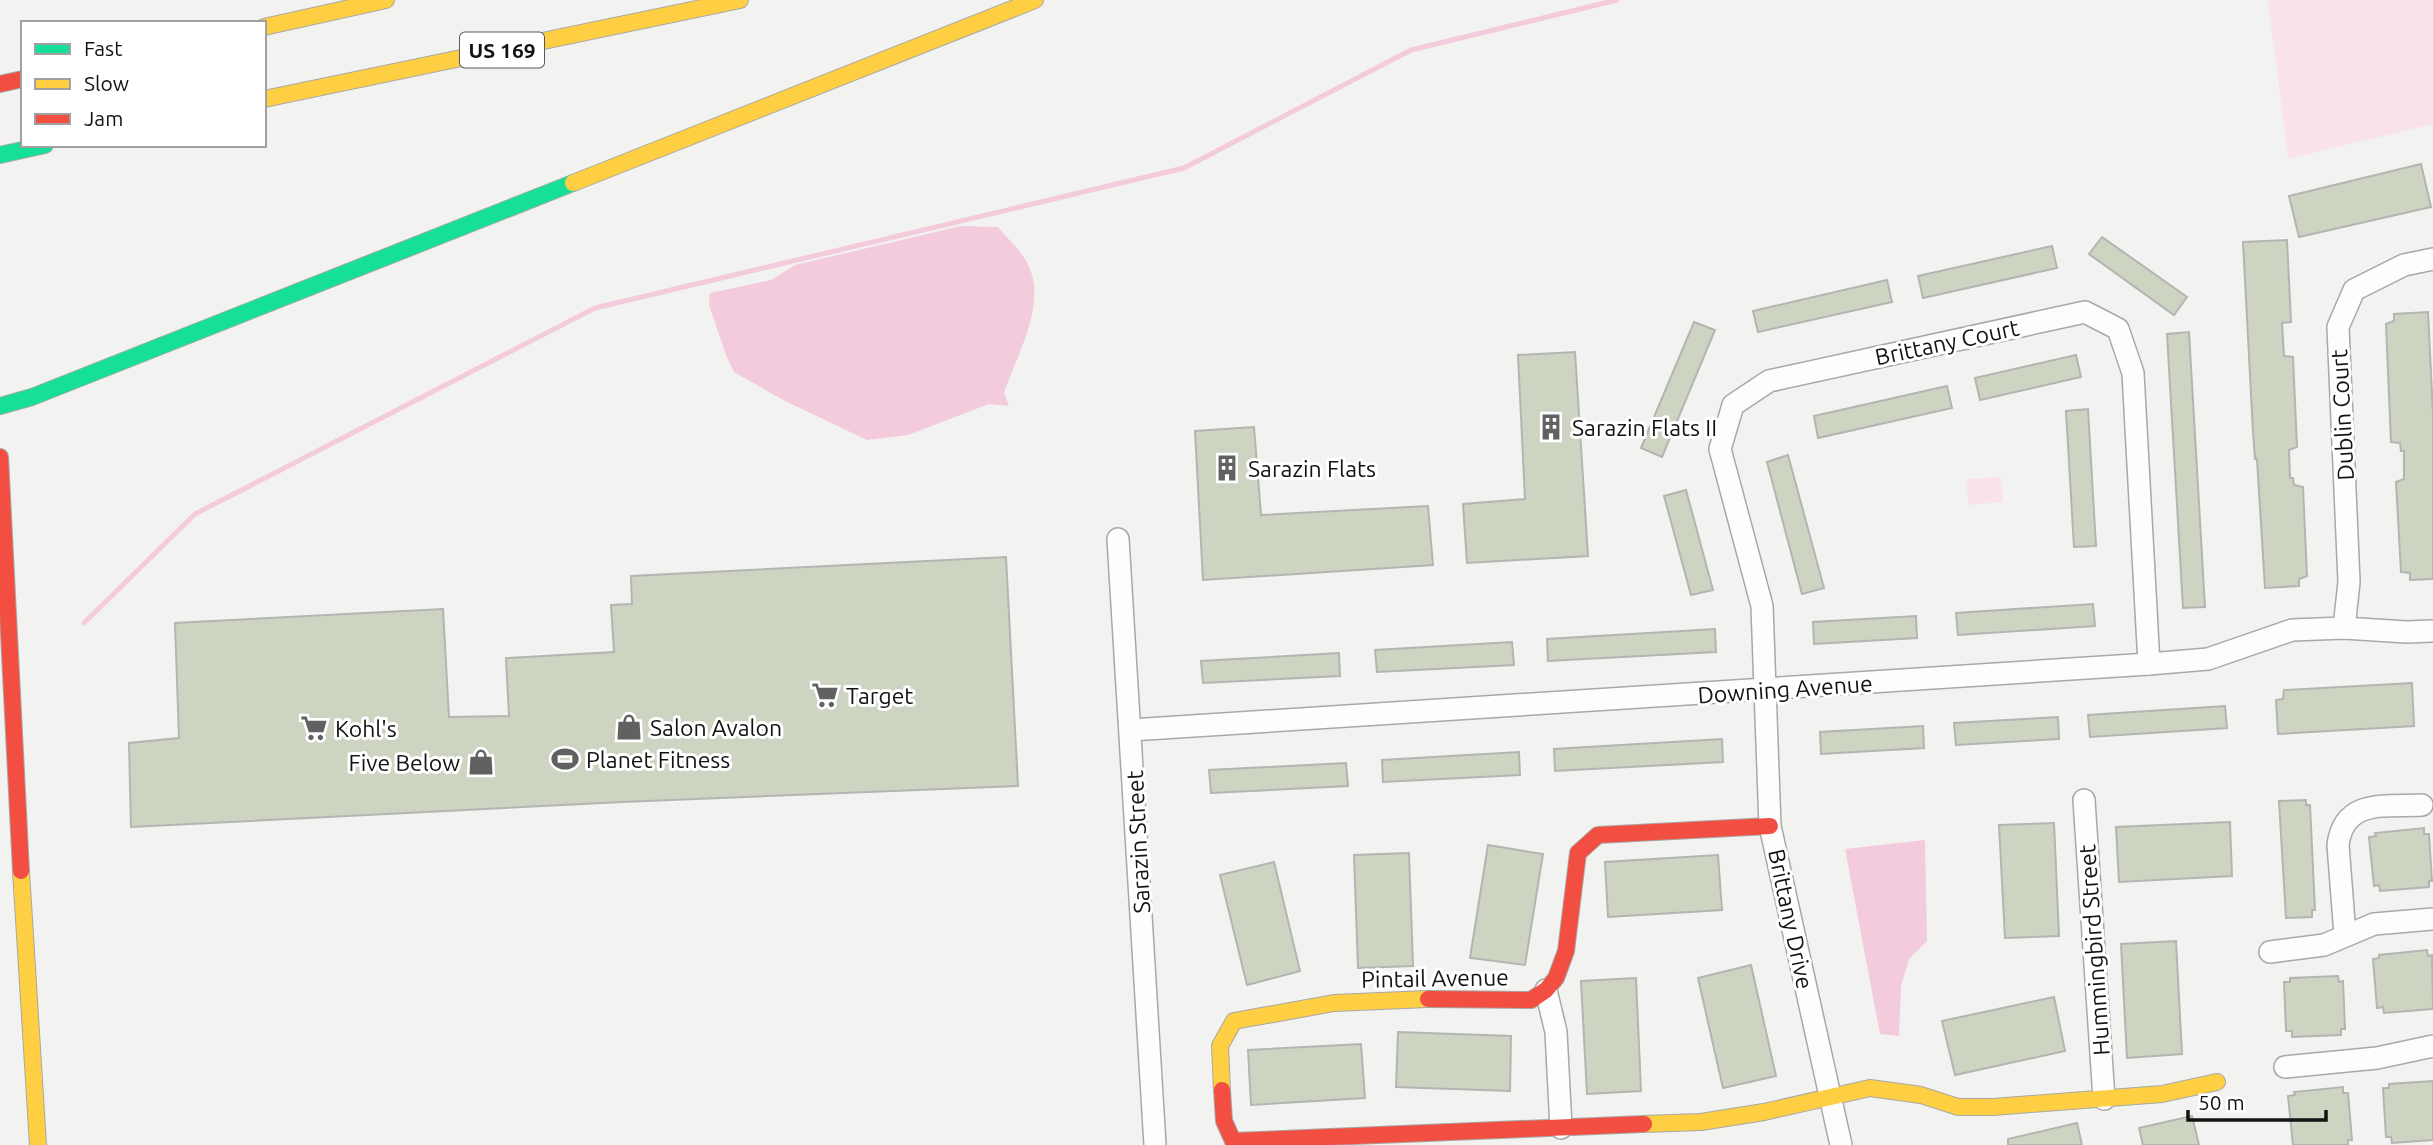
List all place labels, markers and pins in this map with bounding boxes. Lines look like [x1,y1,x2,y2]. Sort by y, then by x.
building icon: Sarazin Flats II [1536,412,1566,442]
place label: Sarazin Flats II [1572,415,1717,440]
building icon: Sarazin Flats [1212,453,1242,483]
place label: Sarazin Flats [1248,456,1376,481]
supermarket icon: Target [810,680,840,710]
place label: Target [846,683,913,708]
shop icon: Salon Avalon [614,712,644,742]
supermarket icon: Kohl's [299,713,329,743]
place label: Salon Avalon [650,715,782,740]
place label: Kohl's [335,716,397,741]
sports icon: Planet Fitness [550,744,580,774]
shop icon: Five Below [466,747,496,777]
place label: Planet Fitness [586,747,730,772]
place label: Five Below [349,750,460,775]

